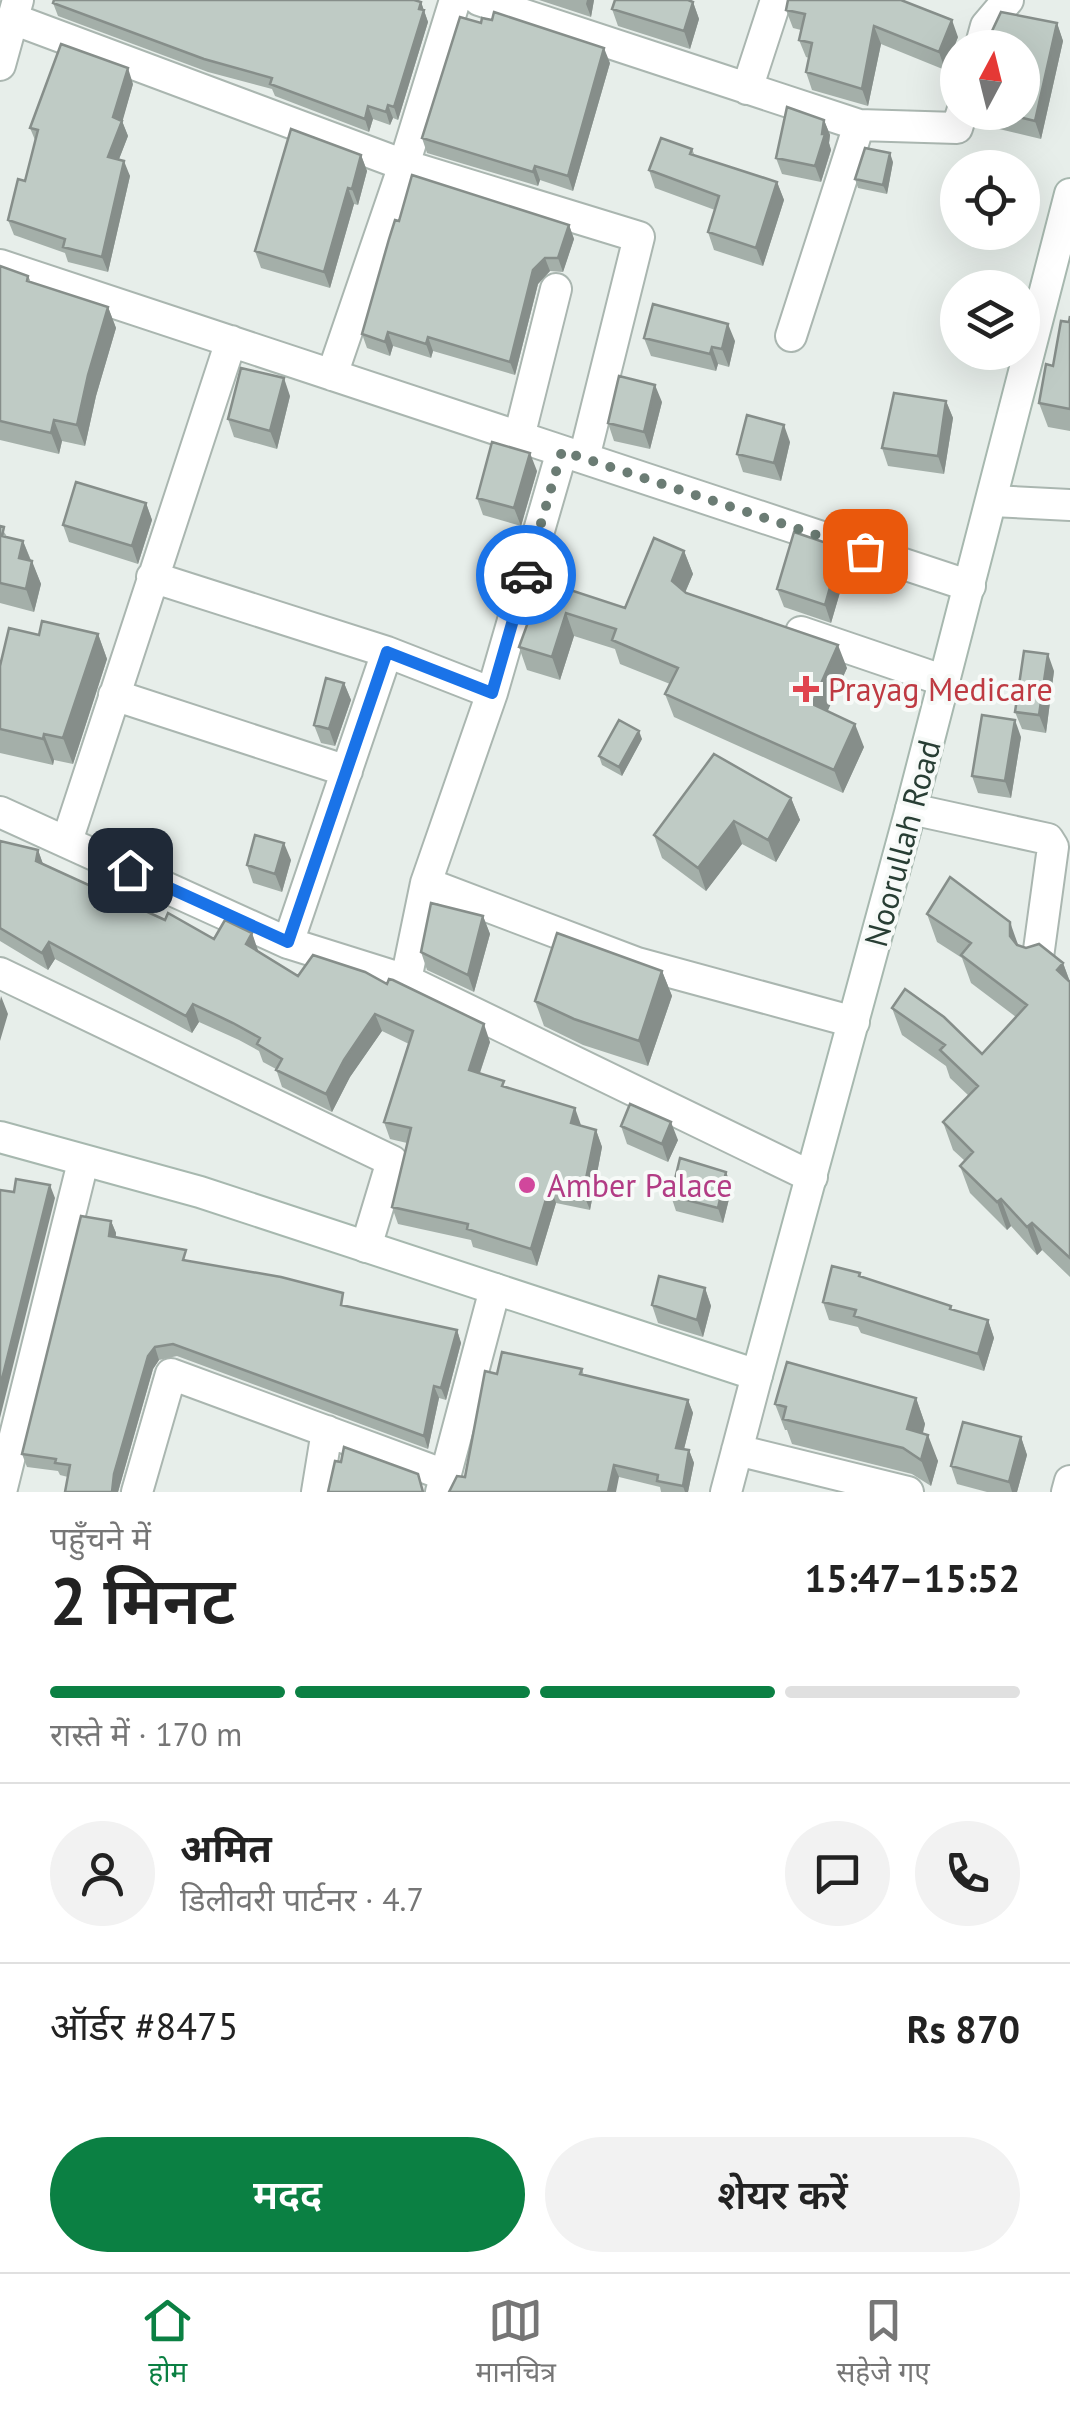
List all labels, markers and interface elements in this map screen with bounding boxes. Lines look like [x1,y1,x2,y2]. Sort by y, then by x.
north arrow [940,30,1040,130]
map controls [940,30,1040,370]
button: locate [940,150,1040,250]
button: layers [940,270,1040,370]
pin [823,509,908,594]
icon: bag [838,524,893,579]
courier [476,525,576,625]
icon: car [499,548,554,603]
place label: Prayag Medicare [828,668,1053,710]
marker: Prayag Medicare [793,676,819,702]
street label: Noorullah Road [854,735,950,951]
pin [88,828,173,913]
icon: home [103,843,158,898]
place label: Amber Palace [547,1164,732,1206]
marker: Amber Palace [516,1174,538,1196]
text: पहुँचने में [50,1517,151,1559]
text: 15:47–15:52 [805,1553,1020,1602]
text: 2 मिनट [50,1558,235,1642]
text: रास्ते में · 170 m [50,1713,242,1755]
button: person [50,1821,155,1926]
button: chat [785,1821,890,1926]
button: phone [915,1821,1020,1926]
text: अमित [180,1823,272,1872]
text: डिलीवरी पार्टनर · 4.7 [180,1878,424,1920]
text: ऑर्डर #8475 [50,2001,238,2050]
text: Rs 870 [907,2004,1020,2053]
button: मदद [50,2137,525,2252]
button: शेयर करें [545,2137,1020,2252]
tab: होम [140,2293,195,2393]
tab: मानचित्र [476,2293,556,2393]
tab: सहेजे गए [836,2293,930,2393]

